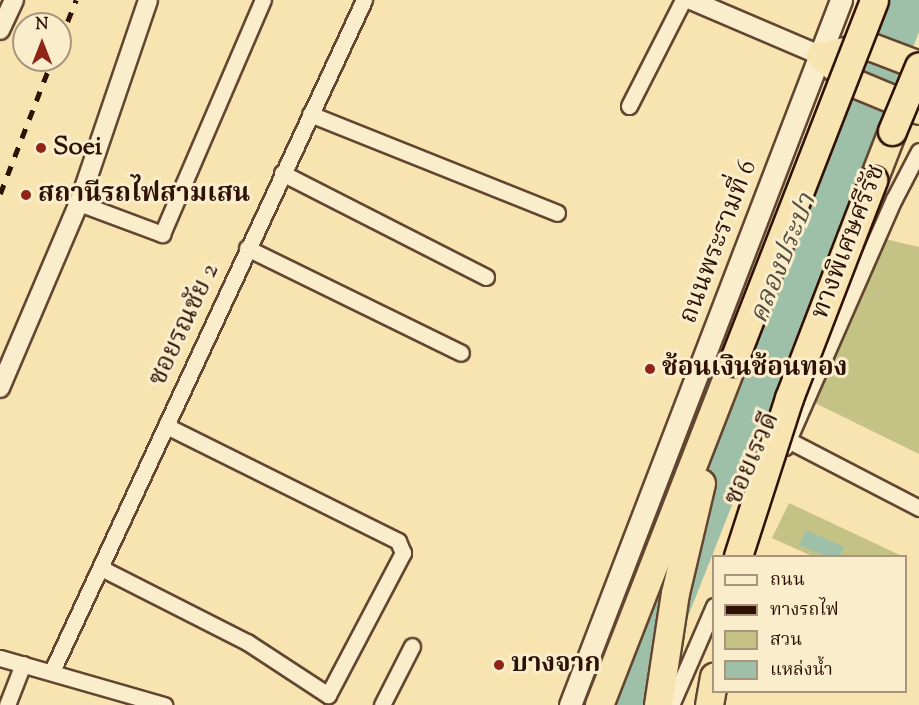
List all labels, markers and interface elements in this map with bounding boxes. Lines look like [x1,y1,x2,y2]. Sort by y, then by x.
north arrow [12,12,72,72]
text: N [36,14,48,37]
place label: Soei [53,132,102,164]
marker: Soei [34,141,48,155]
street label: ถนนพระรามที่ 6 [674,156,764,328]
street label: ทางพิเศษศรีรัช [805,160,893,324]
place label: สถานีรถไฟสามเสน [38,179,250,211]
marker: สถานีรถไฟสามเสน [19,188,33,202]
water label: คลองประปา [743,190,825,328]
street label: ซอยรณชัย 2 [143,259,227,391]
place label: ช้อนเงินช้อนทอง [662,353,848,385]
marker: ช้อนเงินช้อนทอง [643,362,657,376]
street label: ซอยเรวดี [719,408,787,510]
legend [712,555,907,693]
text: ถนน [770,568,805,594]
text: ทางรถไฟ [770,598,839,624]
text: สวน [770,628,802,654]
place label: บางจาก [511,649,601,681]
marker: บางจาก [492,658,506,672]
text: แหล่งน้ำ [770,658,833,684]

